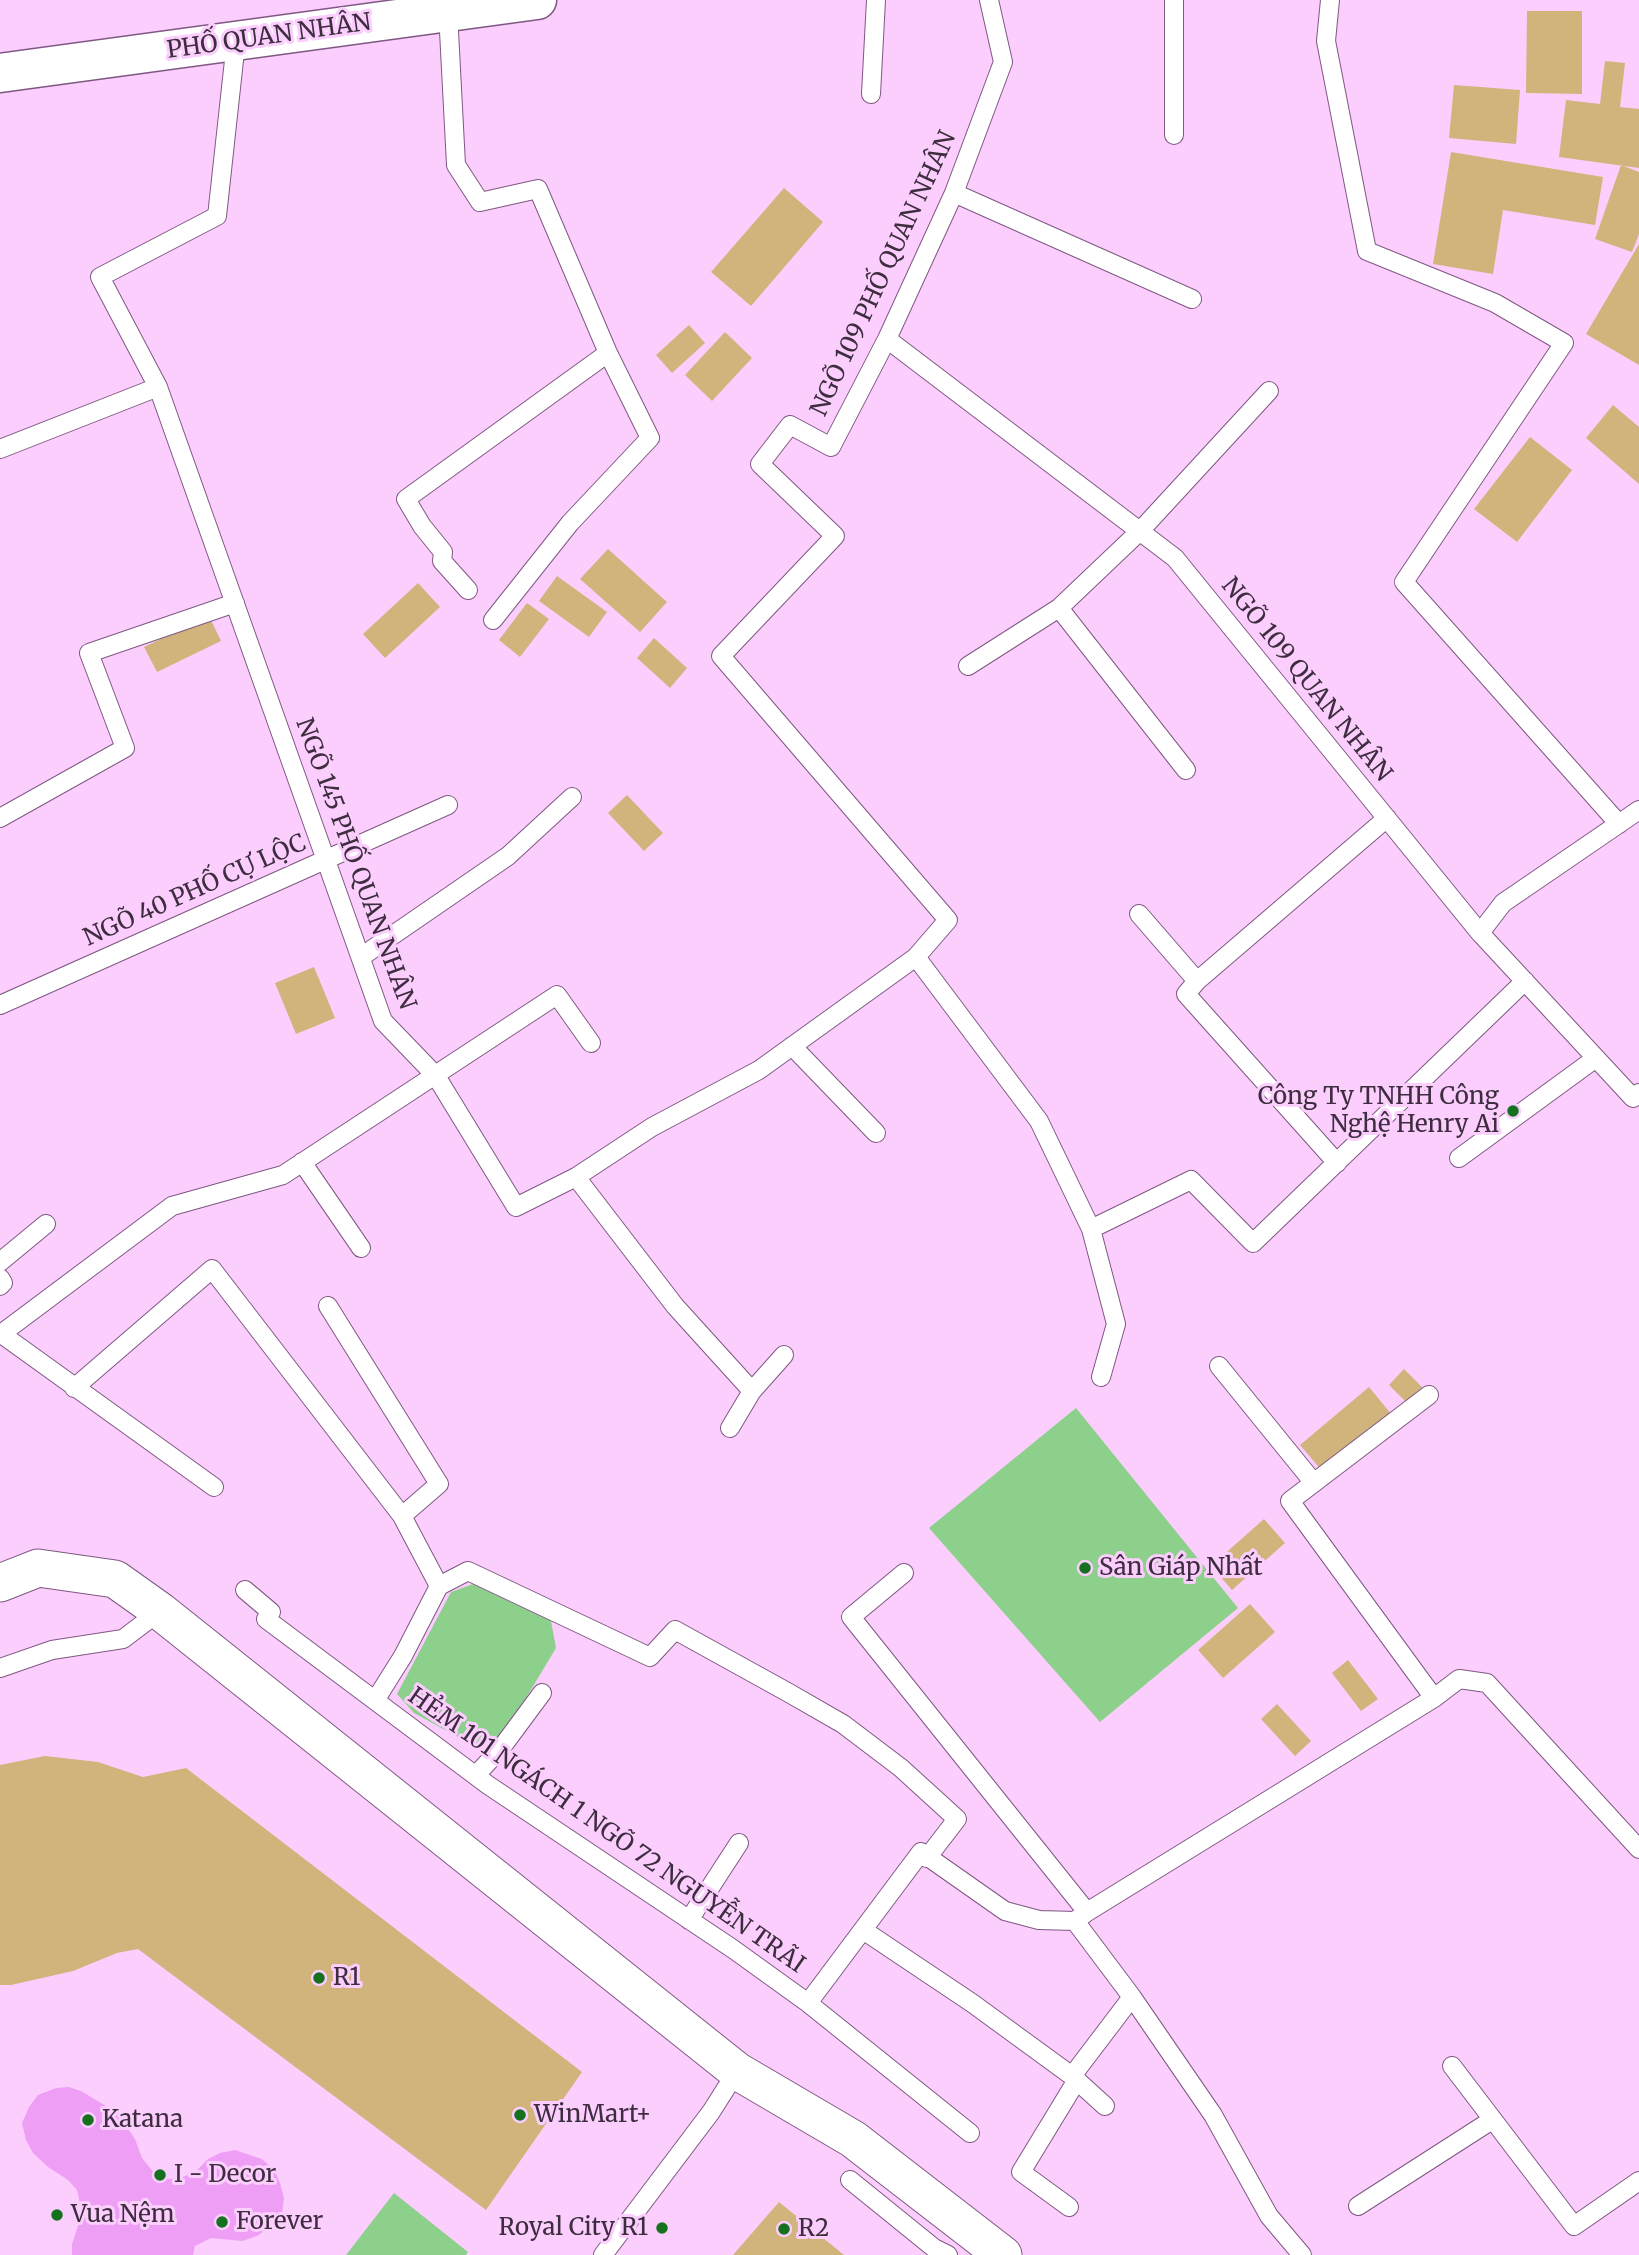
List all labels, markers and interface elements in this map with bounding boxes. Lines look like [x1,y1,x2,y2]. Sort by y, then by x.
street label: PHỐ QUAN NHÂN [165,8,373,66]
street label: NGÕ 109 PHỐ QUAN NHÂN [805,127,963,421]
street label: NGÕ 109 QUAN NHÂN [1215,572,1397,788]
street label: NGÕ 145 PHỐ QUAN NHÂN [289,715,421,1013]
street label: NGÕ 40 PHỐ CỰ LỘC [79,829,311,953]
place label: Công Ty TNHH Công Nghệ Henry Ai [1258,1083,1499,1139]
marker: Công Ty TNHH Công Nghệ Henry Ai [1505,1103,1521,1119]
place label: Sân Giáp Nhất [1099,1554,1263,1582]
marker: Sân Giáp Nhất [1077,1560,1093,1576]
street label: HẺM 101 NGÁCH 1 NGÕ 72 NGUYỄN TRÃI [402,1682,810,1980]
place label: R1 [333,1964,360,1992]
marker: R1 [311,1970,327,1986]
place label: WinMart+ [534,2101,652,2129]
place label: Katana [102,2106,183,2134]
marker: WinMart+ [512,2107,528,2123]
marker: Katana [80,2112,96,2128]
place label: I - Decor [174,2161,276,2189]
marker: I - Decor [152,2167,168,2183]
place label: Vua Nệm [71,2201,175,2229]
marker: Vua Nệm [49,2207,65,2223]
place label: Forever [236,2208,323,2236]
marker: Forever [214,2214,230,2230]
place label: Royal City R1 [499,2214,648,2242]
place label: R2 [798,2215,829,2243]
marker: Royal City R1 [654,2220,670,2236]
marker: R2 [776,2221,792,2237]

